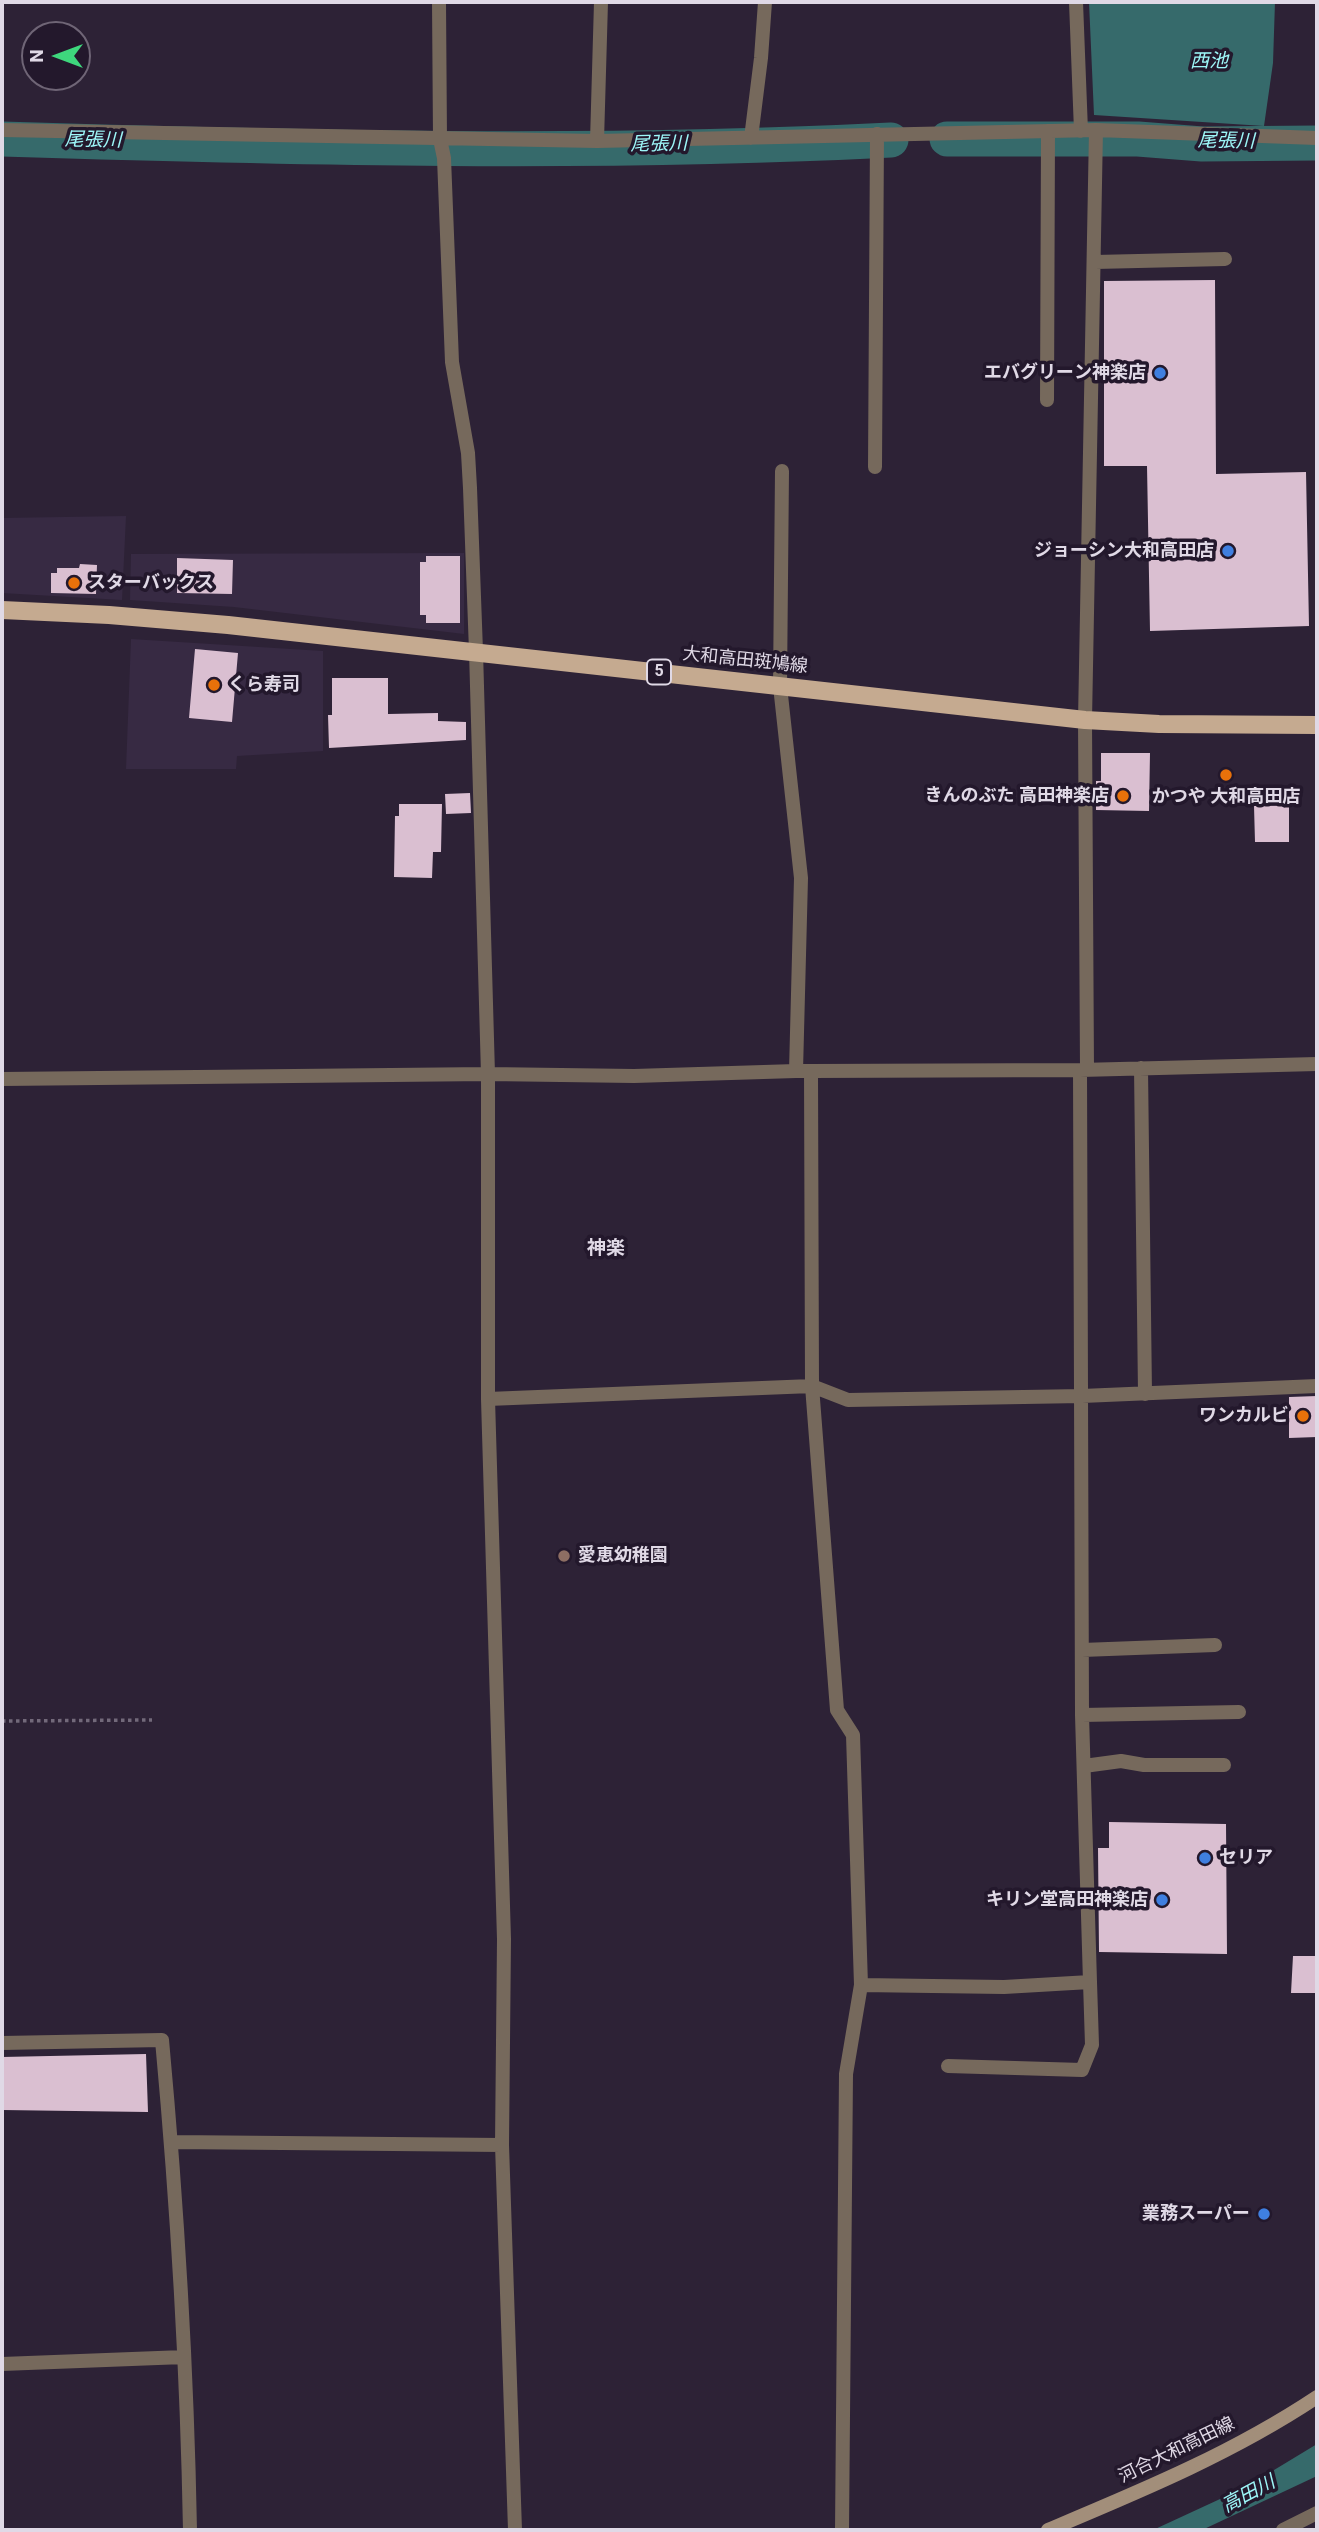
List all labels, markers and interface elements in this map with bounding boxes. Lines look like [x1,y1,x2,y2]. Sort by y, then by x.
north arrow [21,21,91,91]
text: N [25,49,48,63]
water label: 西池 [1190,51,1228,73]
water label: 尾張川 [64,129,122,153]
water label: 尾張川 [1197,130,1255,154]
water label: 尾張川 [630,133,688,157]
place label: エバグリーン神楽店 [984,362,1146,384]
marker: エバグリーン神楽店 [1152,365,1168,381]
place label: ジョーシン大和高田店 [1034,540,1214,562]
marker: ジョーシン大和高田店 [1220,543,1236,559]
place label: スターバックス [88,572,214,594]
marker: スターバックス [66,575,82,591]
street label: 大和高田斑鳩線 [681,644,809,678]
road number: 5 [647,660,671,684]
place label: くら寿司 [228,674,300,696]
marker: くら寿司 [206,677,222,693]
marker: かつや 大和高田店 [1218,767,1234,783]
place label: きんのぶた 高田神楽店 [925,785,1109,807]
place label: かつや 大和高田店 [1152,786,1300,808]
marker: きんのぶた 高田神楽店 [1115,788,1131,804]
district label: 神楽 [587,1238,625,1260]
place label: ワンカルビ [1199,1405,1289,1427]
marker: ワンカルビ [1295,1408,1311,1424]
place label: 愛恵幼稚園 [578,1545,668,1567]
marker: 愛恵幼稚園 [556,1548,572,1564]
place label: セリア [1219,1847,1273,1869]
marker: セリア [1197,1850,1213,1866]
place label: キリン堂高田神楽店 [986,1889,1148,1911]
marker: キリン堂高田神楽店 [1154,1892,1170,1908]
place label: 業務スーパー [1142,2203,1250,2225]
marker: 業務スーパー [1256,2206,1272,2222]
street label: 河合大和高田線 [1116,2414,1238,2488]
water label: 高田川 [1218,2472,1280,2518]

